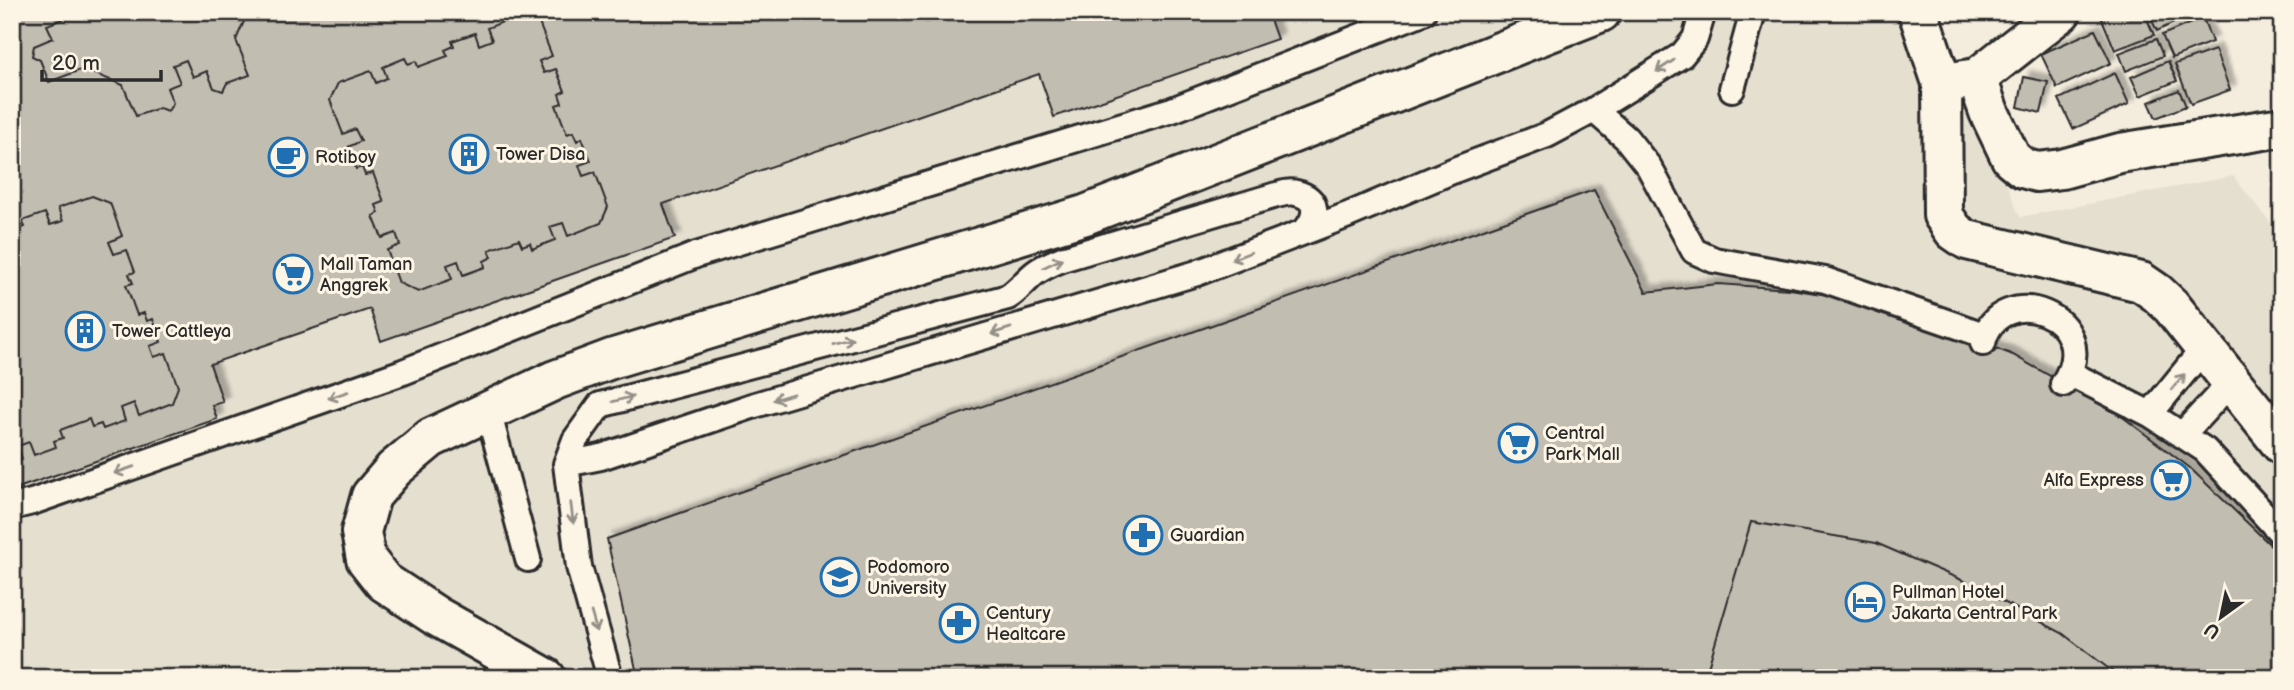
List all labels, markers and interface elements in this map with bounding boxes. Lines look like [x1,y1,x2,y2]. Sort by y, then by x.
scale bar [42,38,161,82]
text: 20 m [52,51,100,76]
one-way arrow [1656,60,1676,74]
building icon: Tower Disa [448,133,490,175]
cafe icon: Rotiboy [267,136,309,178]
place label: Tower Disa [496,144,585,165]
place label: Rotiboy [315,147,377,168]
one-way arrow [1231,250,1253,263]
supermarket icon: Mall Taman Anggrek [272,253,314,295]
place label: Mall Taman Anggrek [320,254,412,296]
one-way arrow [1042,256,1063,269]
building icon: Tower Cattleya [64,310,106,352]
place label: Tower Cattleya [112,321,231,342]
one-way arrow [990,326,1012,339]
one-way arrow [831,334,854,347]
one-way arrow [2170,373,2186,391]
one-way arrow [328,390,350,402]
one-way arrow [772,391,794,404]
one-way arrow [611,392,634,405]
supermarket icon: Central Park Mall [1497,422,1539,464]
place label: Central Park Mall [1545,423,1620,465]
supermarket icon: Alfa Express [2150,459,2192,501]
one-way arrow [113,465,135,477]
place label: Alfa Express [2044,470,2144,491]
one-way arrow [566,501,579,524]
pharmacy icon: Guardian [1122,514,1164,556]
place label: Guardian [1170,525,1245,546]
school or university icon: Podomoro University [819,556,861,598]
place label: Podomoro University [867,557,950,599]
hotel icon: Pullman Hotel Jakarta Central Park [1844,581,1886,623]
place label: Pullman Hotel Jakarta Central Park [1892,582,2057,624]
north arrow [2186,582,2256,652]
pharmacy icon: Century Healtcare [938,602,980,644]
place label: Century Healtcare [986,603,1066,645]
one-way arrow [589,611,602,633]
text: U [2201,617,2224,643]

